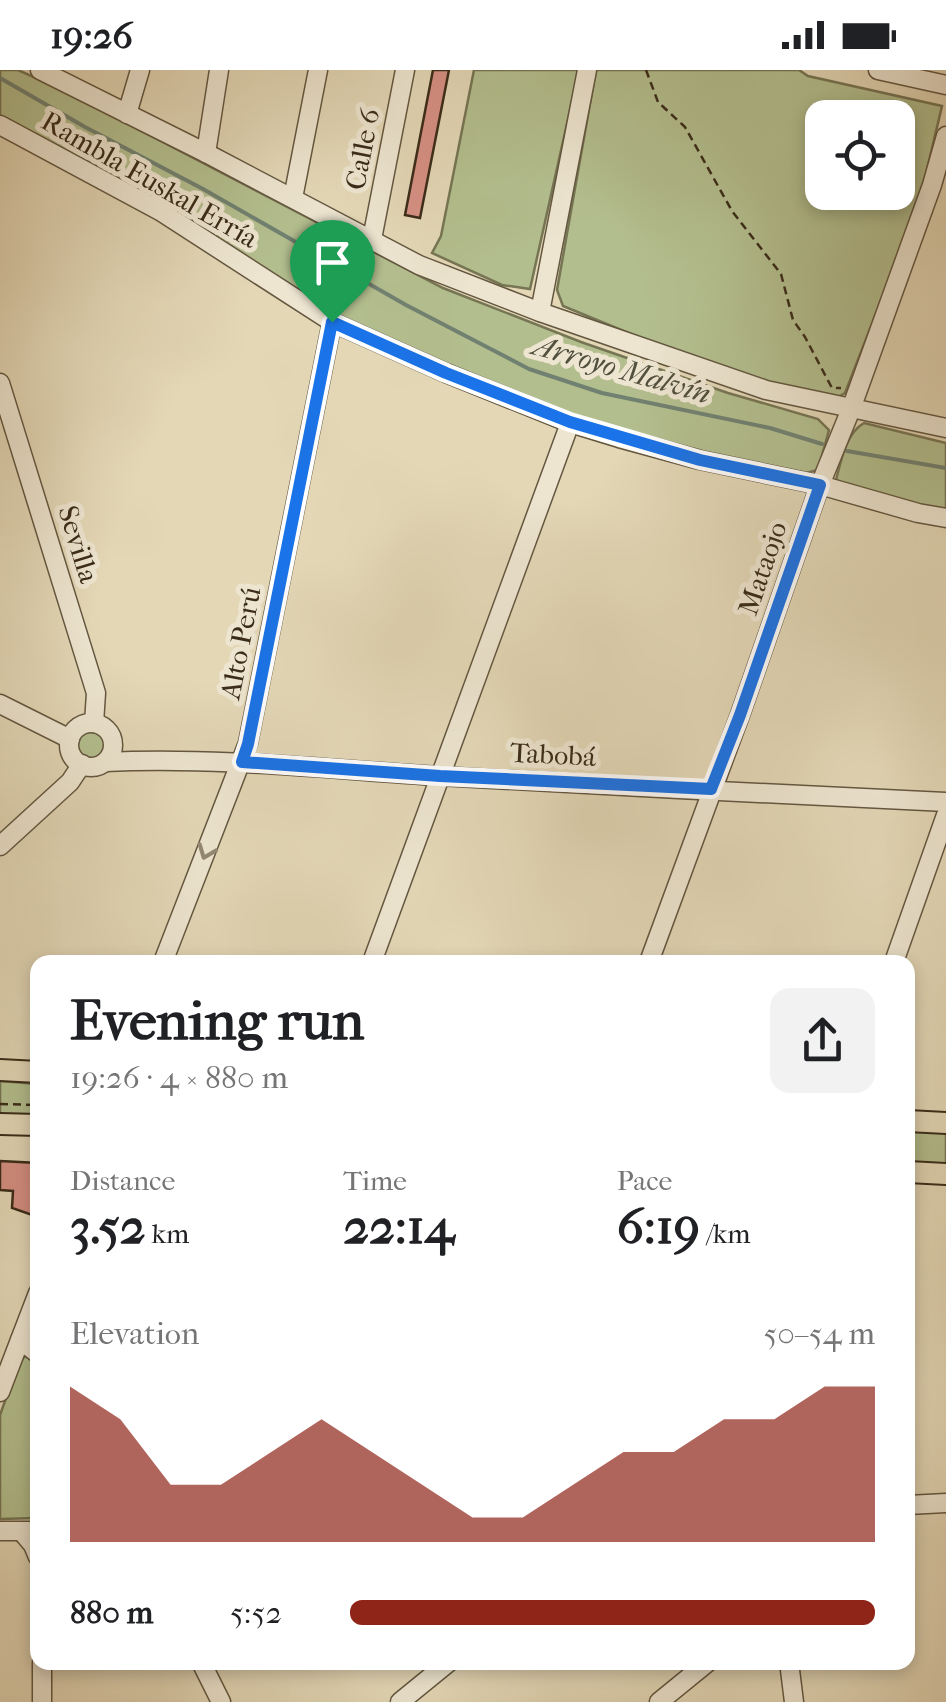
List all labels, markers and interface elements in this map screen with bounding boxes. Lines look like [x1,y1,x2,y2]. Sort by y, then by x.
text: 19:26 [50,13,133,58]
map controls [805,100,915,210]
button: locate [805,100,915,210]
street label: Rambla Euskal Erría [36,104,265,255]
street label: Calle 6 [338,105,387,193]
pin [290,220,375,323]
icon: arrive [305,235,360,290]
water label: Arroyo Malvín [525,326,715,411]
street label: Sevilla [51,502,106,588]
street label: Mataojo [731,517,794,619]
street label: Alto Perú [213,584,268,703]
street label: Tabobá [509,736,598,773]
one-way arrow [197,843,218,860]
button: share [770,988,875,1093]
text: Evening run [70,989,364,1053]
text: 19:26 · 4 × 880 m [70,1059,288,1096]
text: Distance [70,1164,175,1197]
text: Time [343,1164,407,1197]
text: Pace [617,1164,672,1197]
text: 3.52 [70,1197,145,1256]
text: 22:14 [343,1197,454,1256]
text: 6:19 [617,1197,700,1256]
text: km [145,1217,189,1250]
text: /km [700,1217,750,1250]
text: Elevation [70,1315,199,1352]
text: 50–54 m [763,1315,875,1352]
text: 880 m [70,1594,153,1631]
text: 5:52 [230,1594,282,1631]

